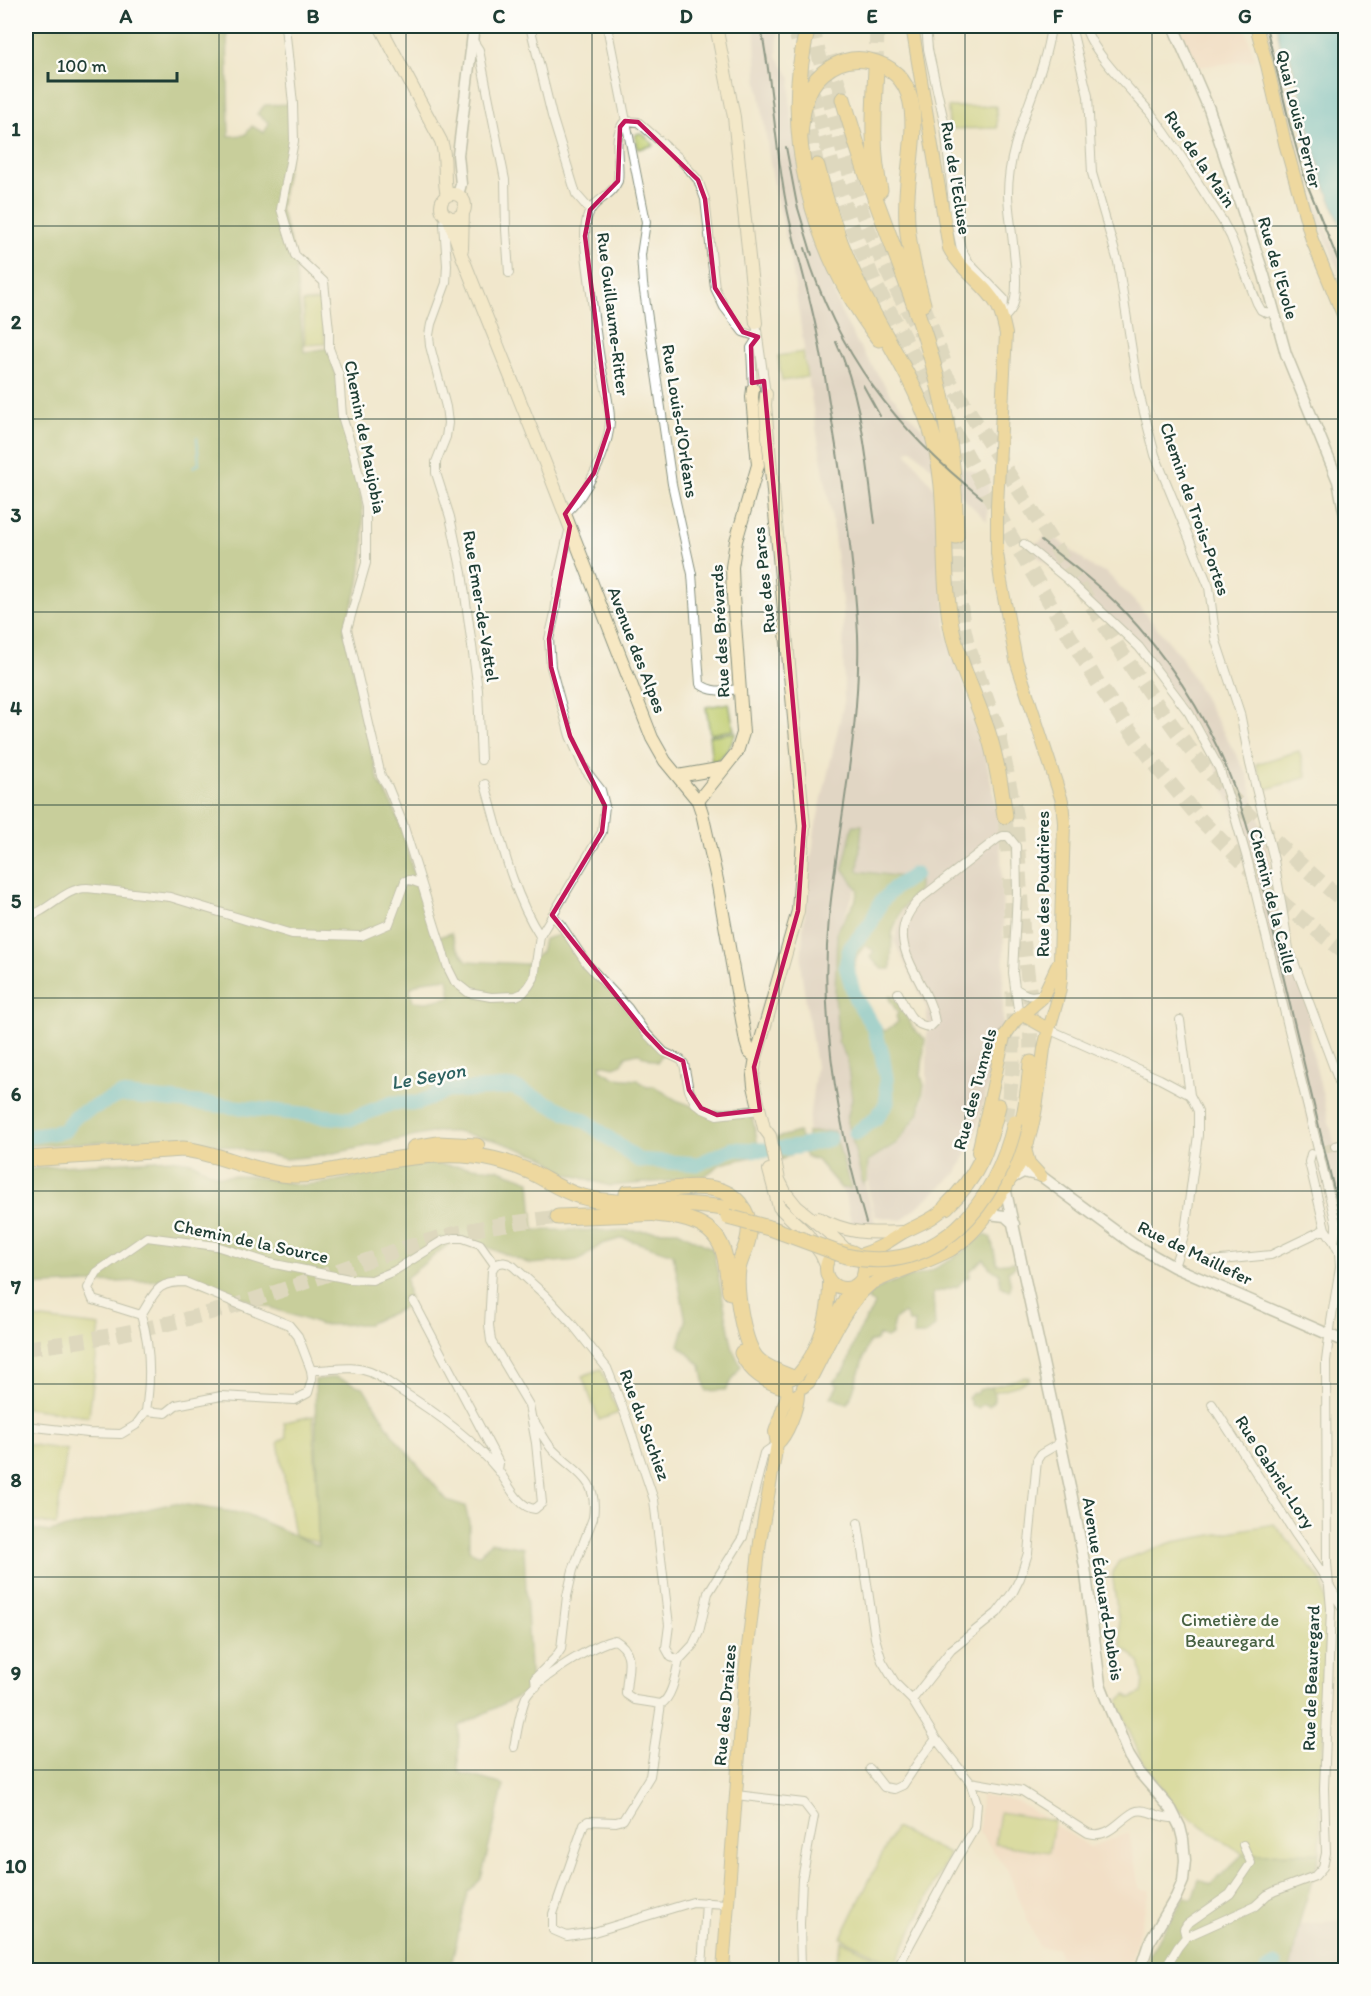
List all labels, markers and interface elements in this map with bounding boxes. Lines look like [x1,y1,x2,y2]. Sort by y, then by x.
text: A [119,4,133,28]
text: B [307,4,320,28]
text: C [493,4,506,28]
text: D [679,4,693,28]
text: E [866,4,878,28]
text: F [1053,4,1064,28]
text: G [1238,4,1252,28]
scale bar [48,45,177,83]
street label: Quai Louis-Perrier [1271,47,1327,191]
text: 100 m [57,55,107,77]
street label: Rue de la Main [1159,106,1241,212]
text: 1 [11,117,21,141]
street label: Rue de l'Ecluse [936,120,976,236]
street label: Rue de l'Evole [1253,214,1303,322]
street label: Rue Guillaume-Ritter [592,231,634,398]
text: 2 [11,310,22,334]
street label: Rue Louis-d'Orléans [657,343,703,499]
street label: Chemin de Maujobia [339,358,391,516]
street label: Chemin de Trois-Portes [1155,419,1235,599]
text: 3 [11,503,22,527]
street label: Rue des Parcs [747,526,781,634]
street label: Rue Emer-de-Vattel [458,529,504,683]
street label: Rue des Brévards [706,564,734,698]
street label: Avenue des Alpes [603,584,671,716]
text: 4 [10,696,22,720]
street label: Rue des Poudrières [1032,811,1054,957]
street label: Chemin de la Caille [1244,826,1302,976]
text: 5 [11,889,22,913]
street label: Rue des Tunnels [948,1026,1002,1152]
water label: Le Seyon [389,1058,467,1094]
text: 6 [11,1082,22,1106]
street label: Chemin de la Source [172,1214,330,1268]
street label: Rue de Maillefer [1134,1216,1256,1290]
text: 7 [10,1275,21,1299]
street label: Rue du Suchiez [615,1366,676,1484]
street label: Rue Gabriel-Lory [1230,1411,1320,1533]
text: 8 [11,1468,22,1492]
street label: Avenue Édouard-Dubois [1078,1496,1128,1682]
street label: Rue de Beauregard [1297,1605,1325,1751]
park label: Cimetière de Beauregard [1181,1609,1279,1652]
street label: Rue des Draizes [709,1643,741,1767]
text: 9 [11,1661,21,1685]
text: 10 [5,1854,27,1878]

